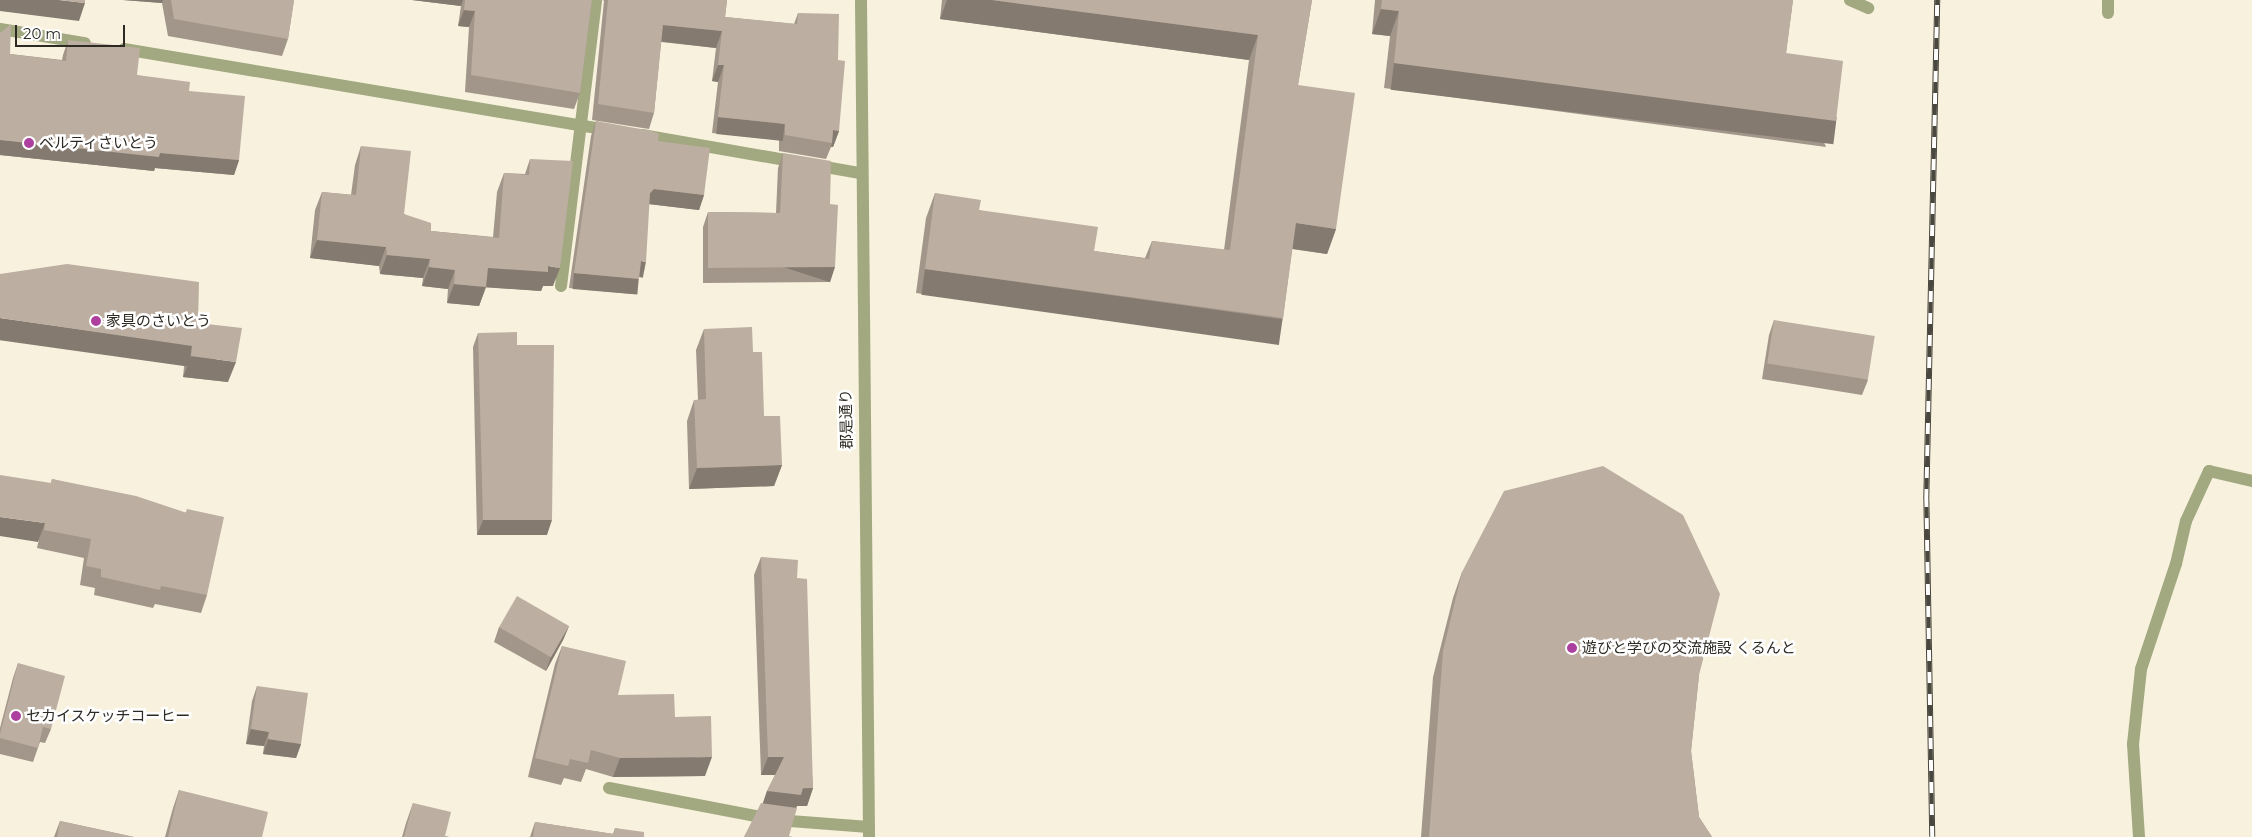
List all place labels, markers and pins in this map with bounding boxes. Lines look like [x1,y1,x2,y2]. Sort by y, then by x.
place label: ベルティさいとう [39,134,159,152]
marker: ベルティさいとう [23,137,35,149]
place label: 家具のさいとう [106,312,211,330]
marker: 家具のさいとう [90,315,102,327]
place label: 遊びと学びの交流施設 くるんと [1582,639,1796,657]
marker: 遊びと学びの交流施設 くるんと [1566,642,1578,654]
place label: セカイスケッチコーヒー [26,707,191,725]
marker: セカイスケッチコーヒー [10,710,22,722]

